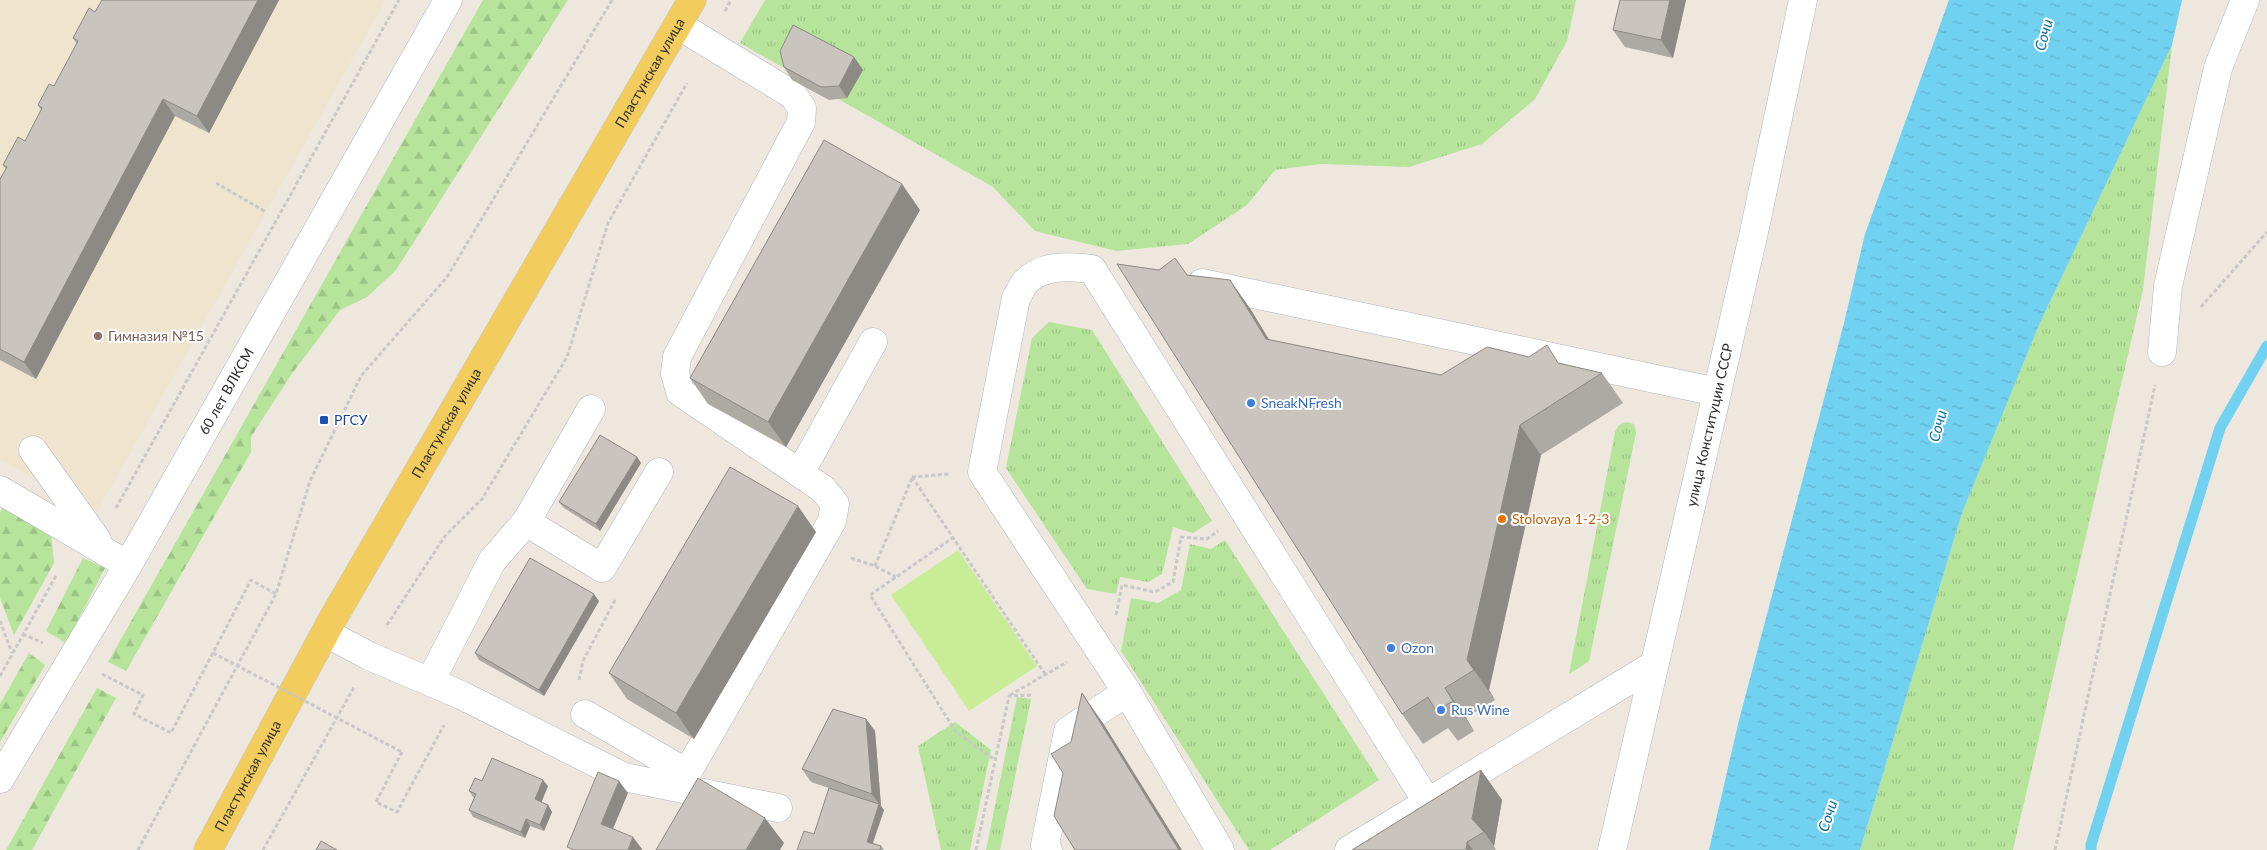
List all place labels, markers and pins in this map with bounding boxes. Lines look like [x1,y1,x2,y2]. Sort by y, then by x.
place label: Гимназия №15 [108,327,204,344]
marker: Гимназия №15 [92,330,104,342]
place label: SneakNFresh [1261,394,1342,411]
marker: SneakNFresh [1245,397,1257,409]
place label: РГСУ [334,411,368,428]
marker: РГСУ [318,414,330,426]
place label: Stolovaya 1-2-3 [1512,510,1610,527]
marker: Stolovaya 1-2-3 [1496,513,1508,525]
place label: Ozon [1401,639,1434,656]
marker: Ozon [1385,642,1397,654]
place label: Rus Wine [1451,701,1510,718]
marker: Rus Wine [1435,704,1447,716]

